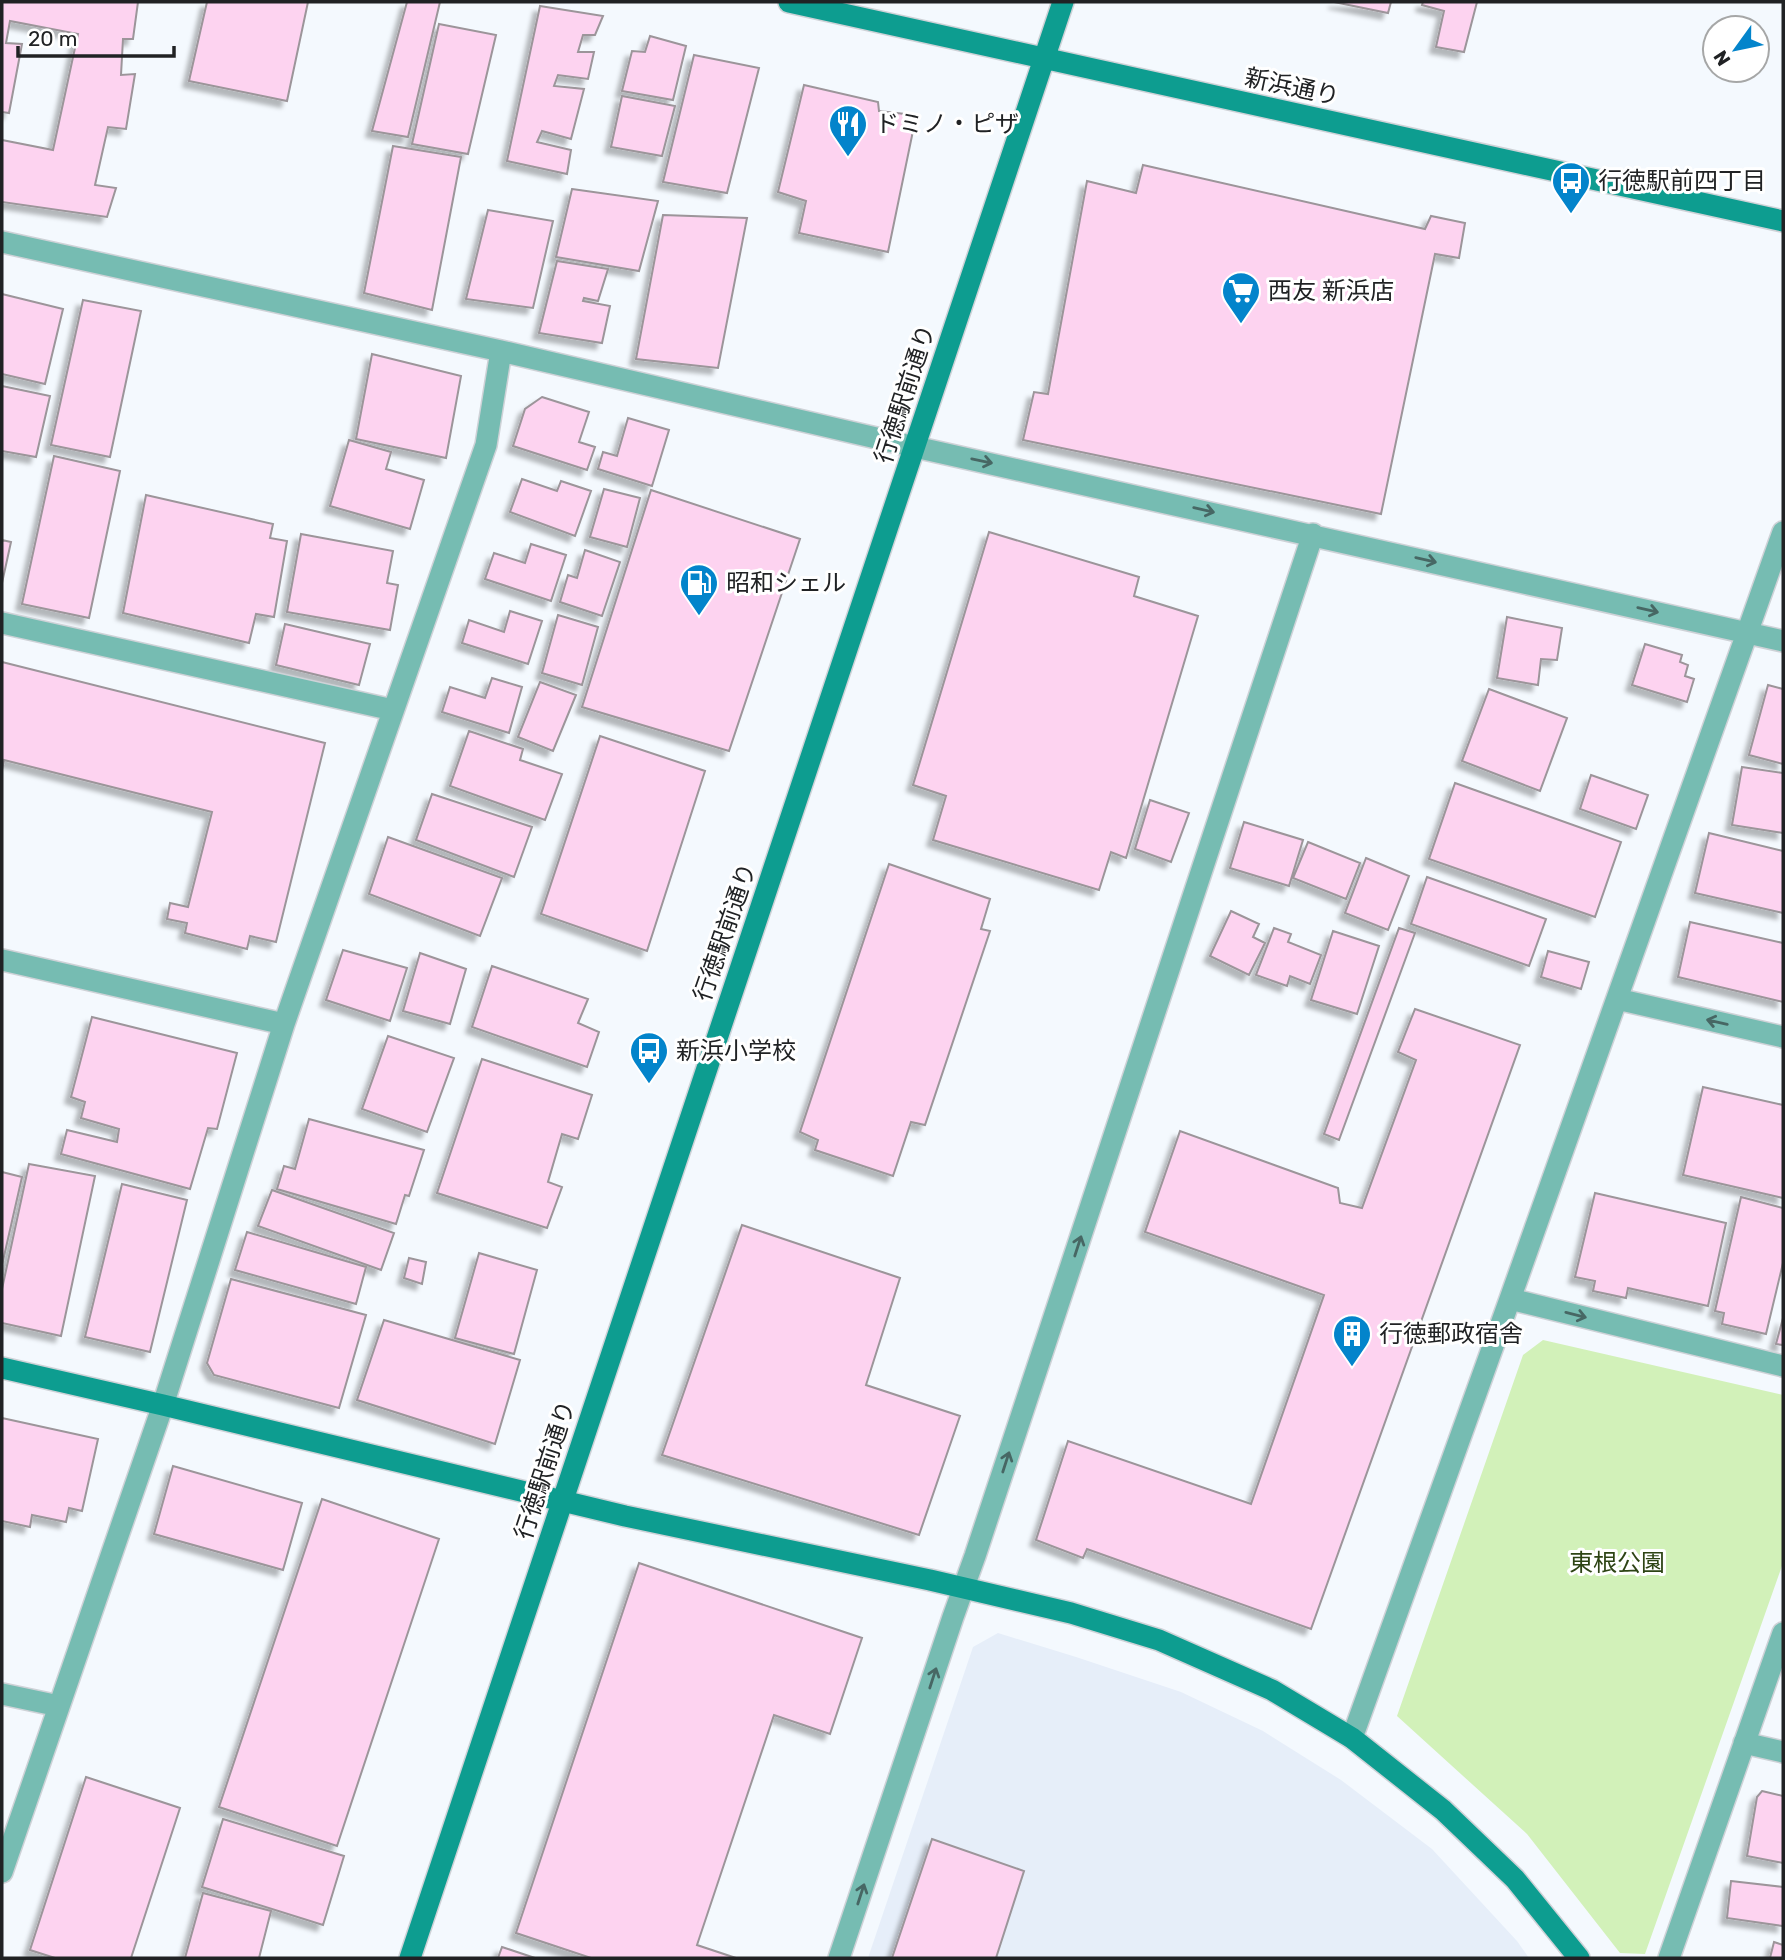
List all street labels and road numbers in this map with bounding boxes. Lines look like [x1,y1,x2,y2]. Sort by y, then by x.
street label: 新浜通り [1242,63,1342,111]
street label: 行徳駅前通り [869,321,941,467]
street label: 行徳駅前通り [688,859,762,1005]
street label: 行徳駅前通り [509,1397,581,1543]

